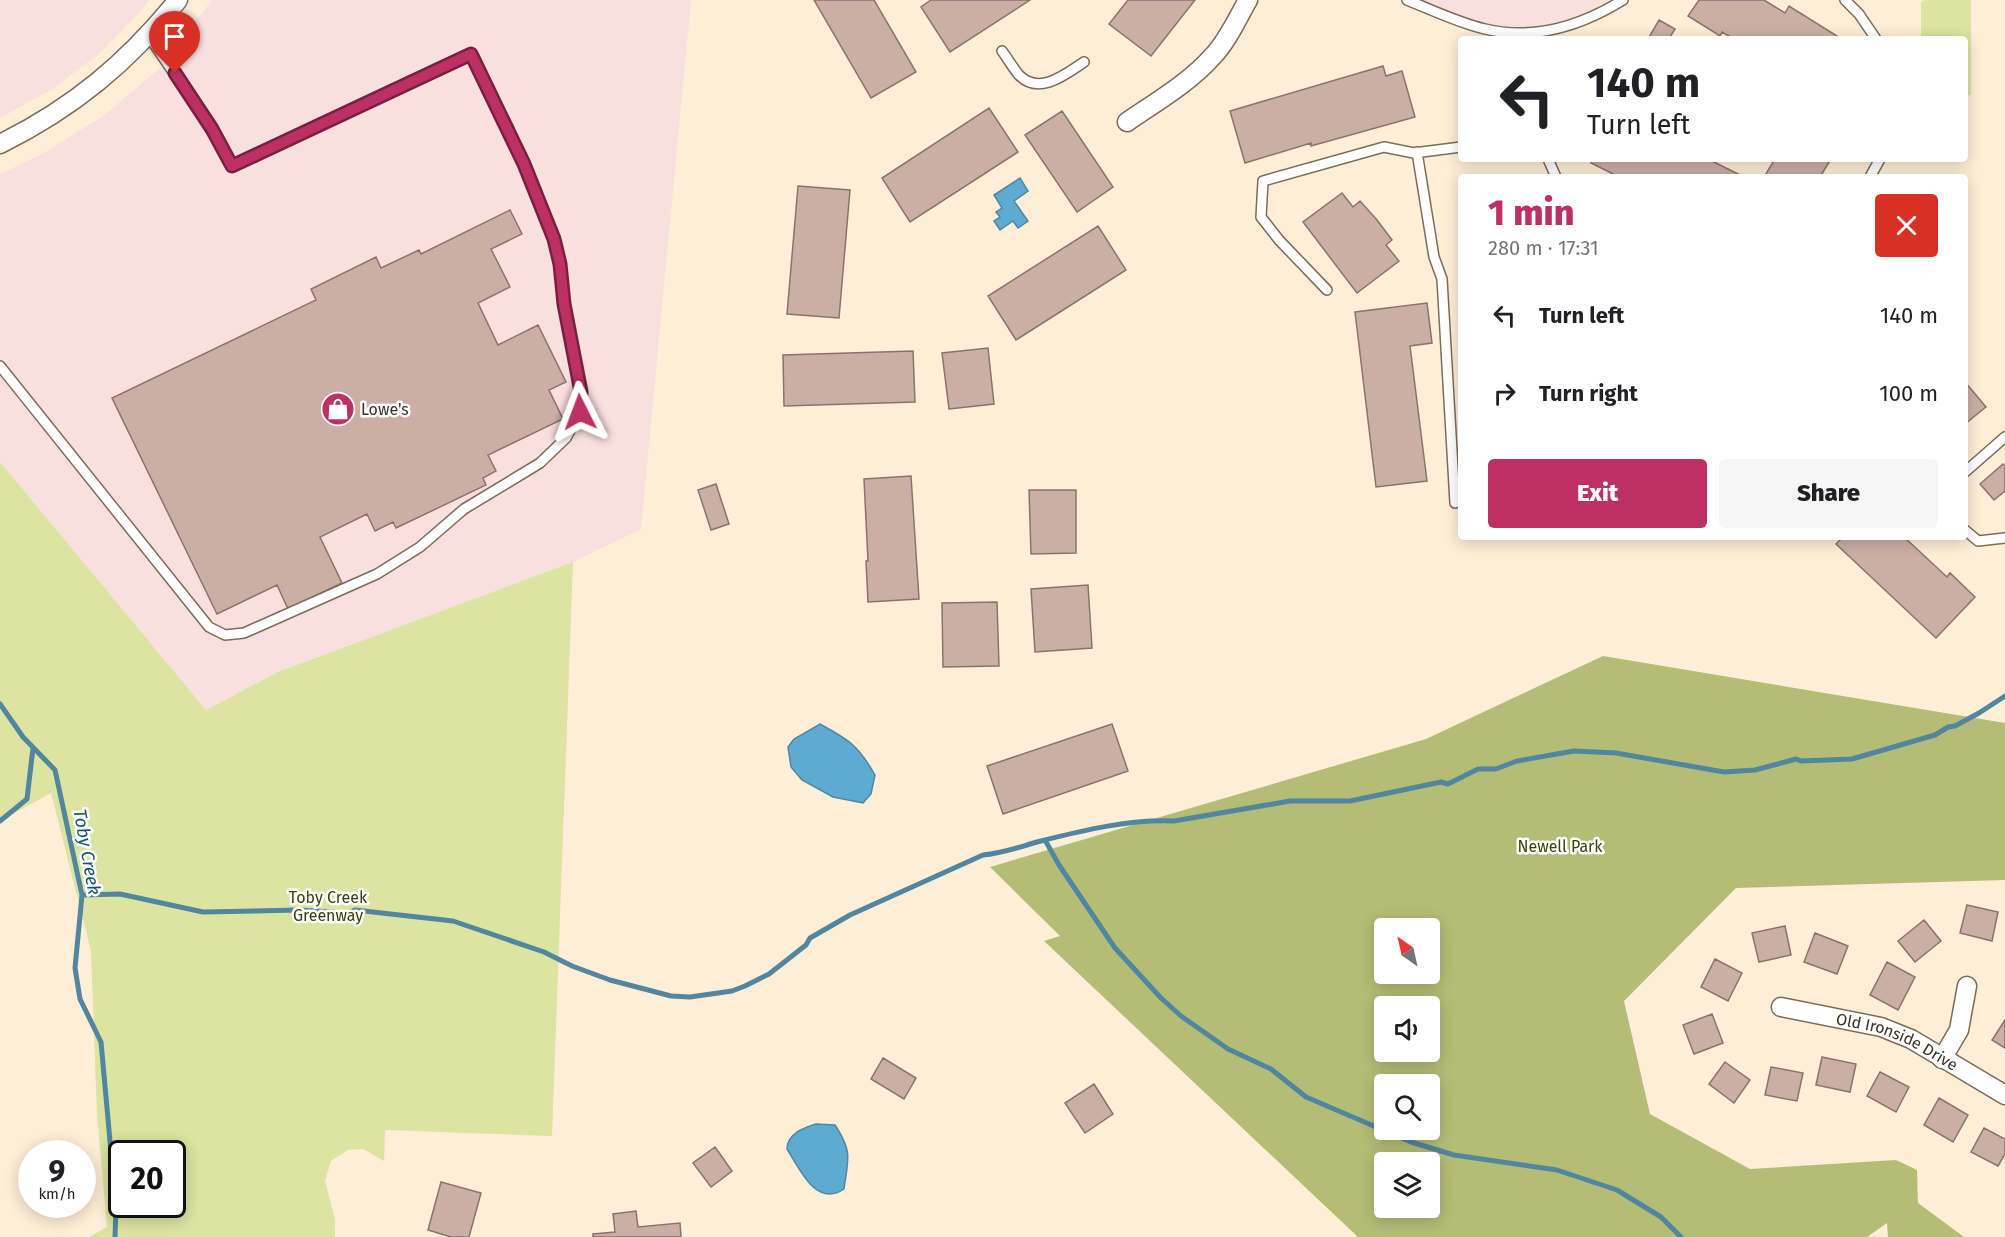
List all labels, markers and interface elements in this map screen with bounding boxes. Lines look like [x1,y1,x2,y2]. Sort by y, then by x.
pin [149,11,200,73]
icon: arrive [158,20,191,53]
text: 140 m [1587,58,1700,108]
icon: left [1488,60,1566,138]
text: Turn left [1587,109,1690,141]
text: 1 min [1488,191,1574,235]
button: close [1875,194,1938,257]
text: 280 m · 17:31 [1488,236,1599,260]
icon: left [1488,299,1521,332]
text: Turn left [1539,302,1624,329]
text: 140 m [1880,302,1938,329]
icon: right [1488,377,1521,410]
position arrow [548,380,612,444]
text: Turn right [1539,380,1638,407]
text: 100 m [1879,380,1938,407]
shop icon: Lowe's [320,391,356,427]
place label: Lowe's [361,400,409,419]
button: Exit [1488,459,1707,528]
button: Share [1719,459,1938,528]
water label: Toby Creek [69,807,105,897]
park label: Newell Park [1518,837,1603,856]
park label: Toby Creek Greenway [289,888,368,925]
north arrow [1374,918,1440,984]
map controls [1374,918,1440,1218]
button: sound [1374,996,1440,1062]
street label: Old Ironside Drive [1835,1009,1962,1074]
button: search [1374,1074,1440,1140]
speed limit sign: 20 [108,1140,186,1218]
button: layers [1374,1152,1440,1218]
text: 9 [49,1154,65,1190]
text: km/h [38,1185,76,1203]

